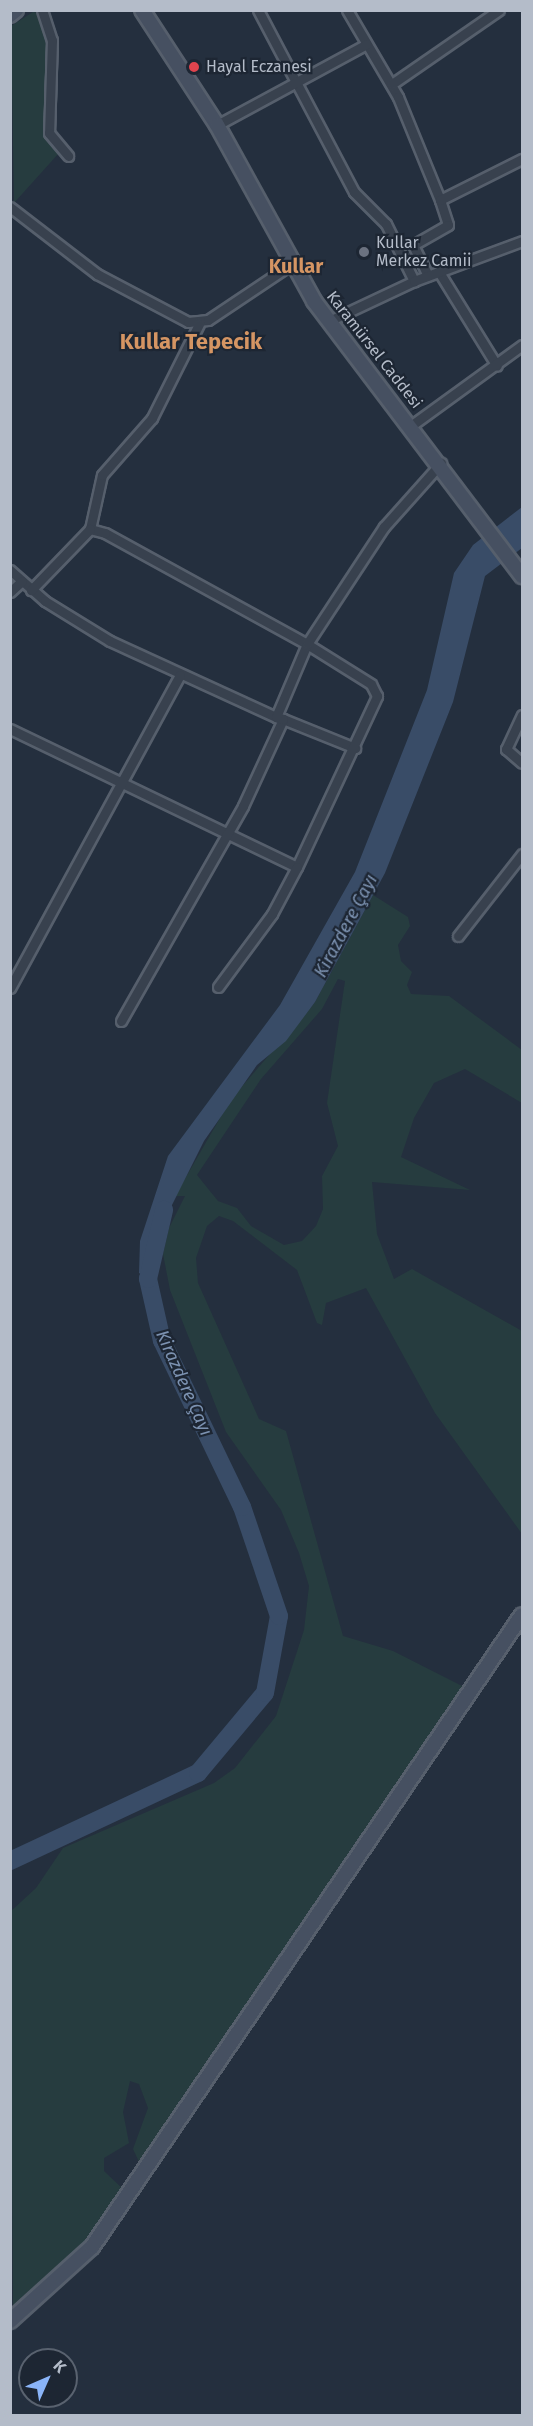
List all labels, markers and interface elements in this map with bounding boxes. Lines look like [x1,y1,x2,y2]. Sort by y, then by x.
place label: Hayal Eczanesi [206,57,312,77]
marker: Hayal Eczanesi [187,60,201,74]
place label: Kullar Merkez Camii [376,233,471,271]
marker: Kullar Merkez Camii [357,245,371,259]
district label: Kullar [269,254,323,278]
street label: Karamürsel Caddesi [322,287,426,413]
district label: Kullar Tepecik [120,329,262,355]
water label: Kirazdere Çayı [310,871,382,981]
water label: Kirazdere Çayı [151,1327,217,1439]
north arrow [18,2348,78,2408]
text: K [49,2356,70,2377]

